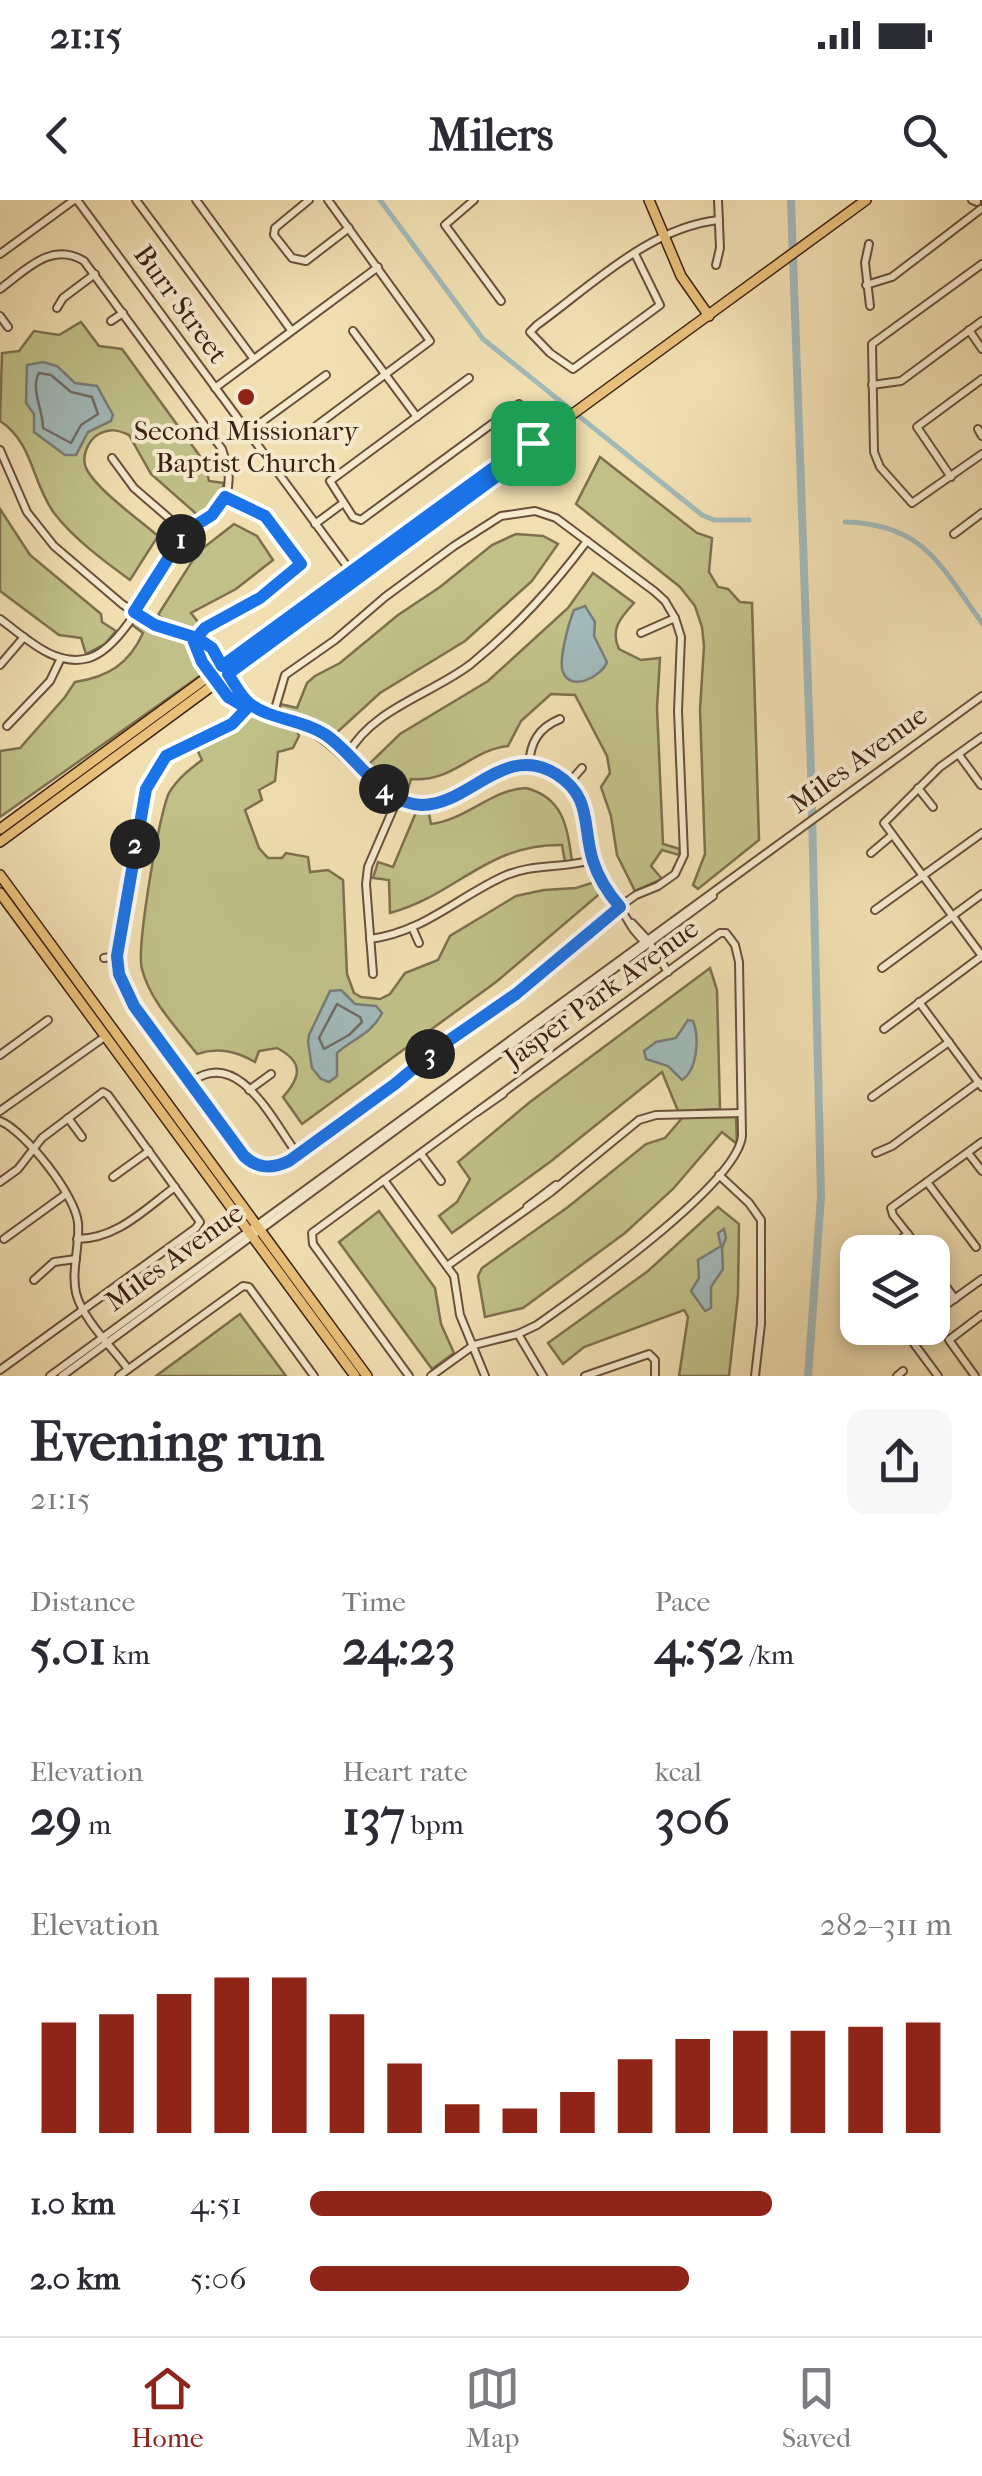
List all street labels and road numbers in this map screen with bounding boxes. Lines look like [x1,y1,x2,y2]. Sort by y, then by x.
street label: Burr Street [127,239,235,369]
street label: Miles Avenue [783,698,933,820]
street label: Jasper Park Avenue [496,911,705,1076]
street label: Miles Avenue [99,1196,249,1318]

